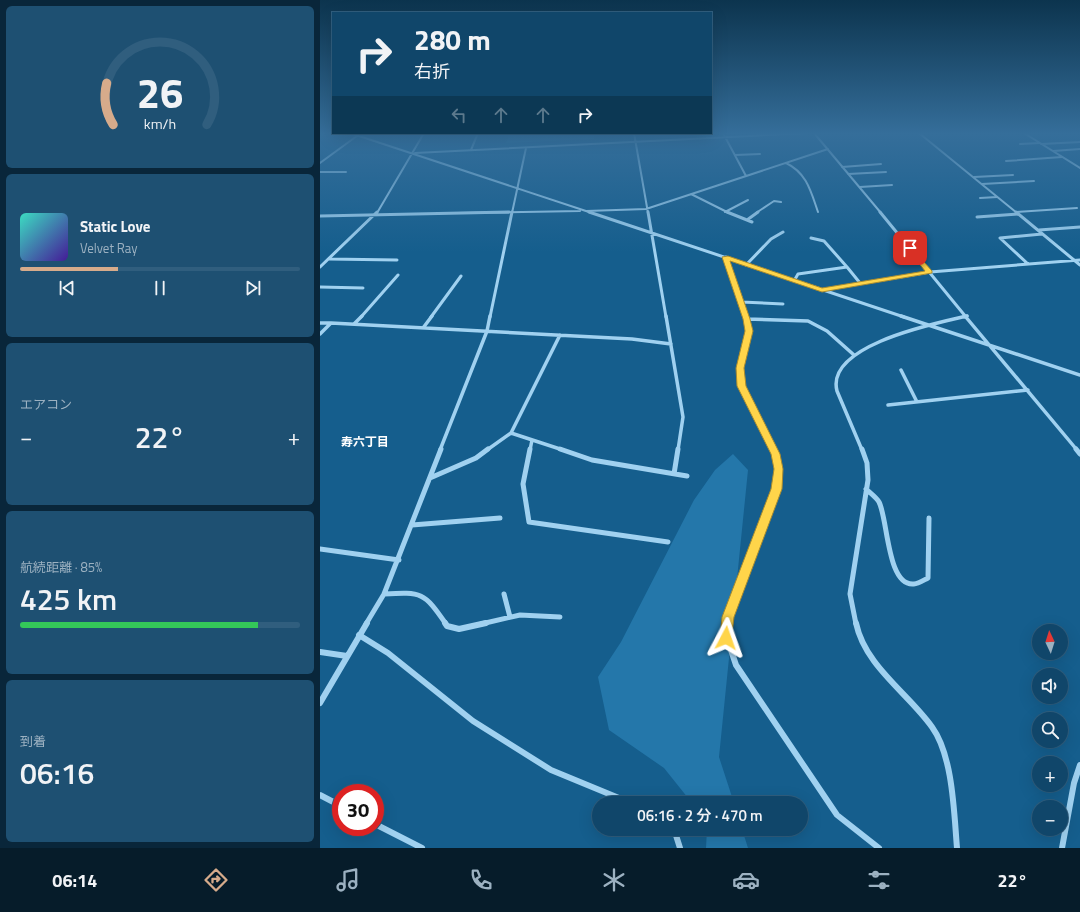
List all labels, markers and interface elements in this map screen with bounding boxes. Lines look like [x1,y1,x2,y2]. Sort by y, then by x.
text: 280 m [414,18,491,61]
icon: right [348,28,400,80]
text: 右折 [414,58,450,85]
text: 26 [137,61,183,124]
icon: left [448,104,470,126]
icon: ahead [490,104,512,126]
icon: ahead [532,104,554,126]
icon: right [574,104,596,126]
text: km/h [144,113,176,135]
text: Static Love [80,215,151,238]
pin [893,231,927,265]
icon: arrive [899,237,921,259]
text: Velvet Ray [80,238,138,258]
icon: previous [56,277,78,299]
icon: pause [149,277,171,299]
icon: next [242,277,264,299]
text: エアコン [20,394,72,414]
text: 22° [135,414,185,460]
text: − [20,420,32,454]
text: + [288,420,300,454]
district label: 寿六丁目 [341,432,389,451]
text: 航続距離 · 85% [20,557,102,577]
text: 425 km [20,576,117,622]
position arrow [705,617,747,659]
north arrow [1032,624,1068,660]
map controls [1032,624,1068,836]
button: sound [1032,668,1068,704]
button: search [1032,712,1068,748]
text: 到着 [20,731,46,751]
text: 06:16 [20,750,94,796]
button: + [1032,756,1068,792]
speed limit sign: 30 [332,784,384,836]
button: − [1032,800,1068,836]
text: 06:16 · 2 分 · 470 m [637,804,763,827]
icon: directions [202,866,230,894]
icon: music [334,866,362,894]
icon: phone [467,866,495,894]
icon: climate [600,866,628,894]
icon: car [732,866,760,894]
icon: filters [865,866,893,894]
text: 06:14 [52,867,97,894]
text: 22° [997,867,1028,894]

